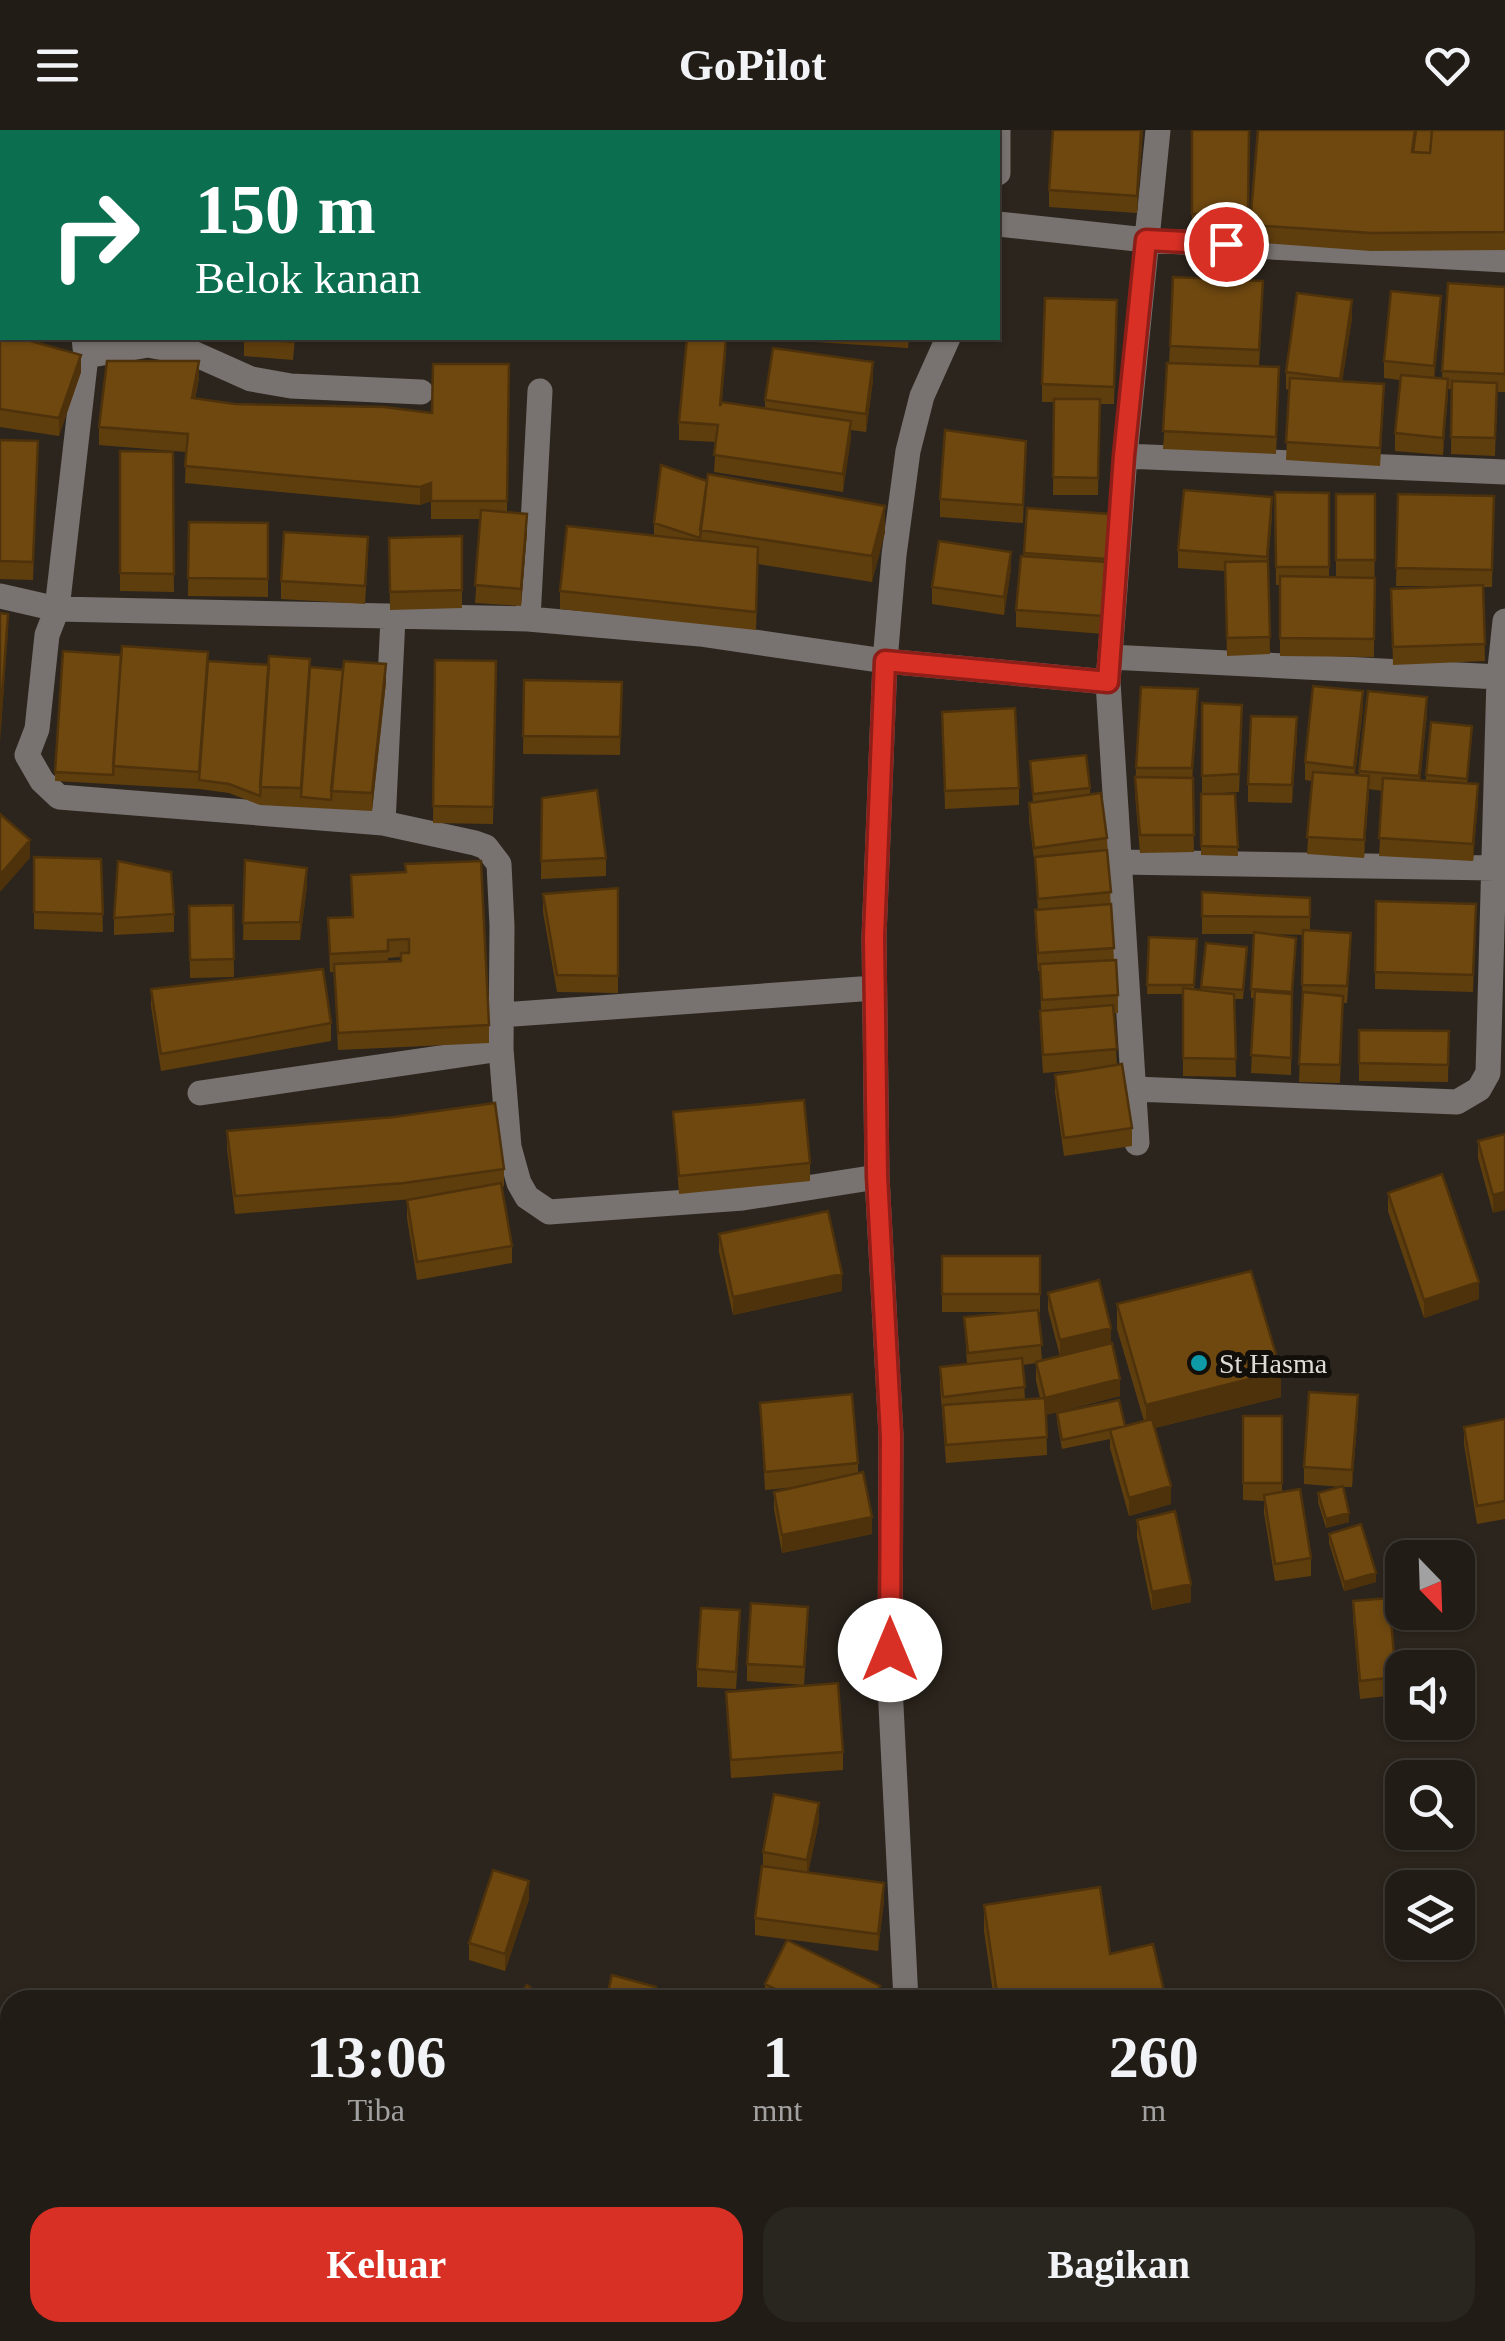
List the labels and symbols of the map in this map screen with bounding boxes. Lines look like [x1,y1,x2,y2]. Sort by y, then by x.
pin [1184,202,1269,287]
place label: St Hasma [1219,1348,1328,1379]
marker: St Hasma [1188,1352,1210,1374]
north arrow [1385,1540,1475,1630]
position arrow [838,1598,942,1702]

